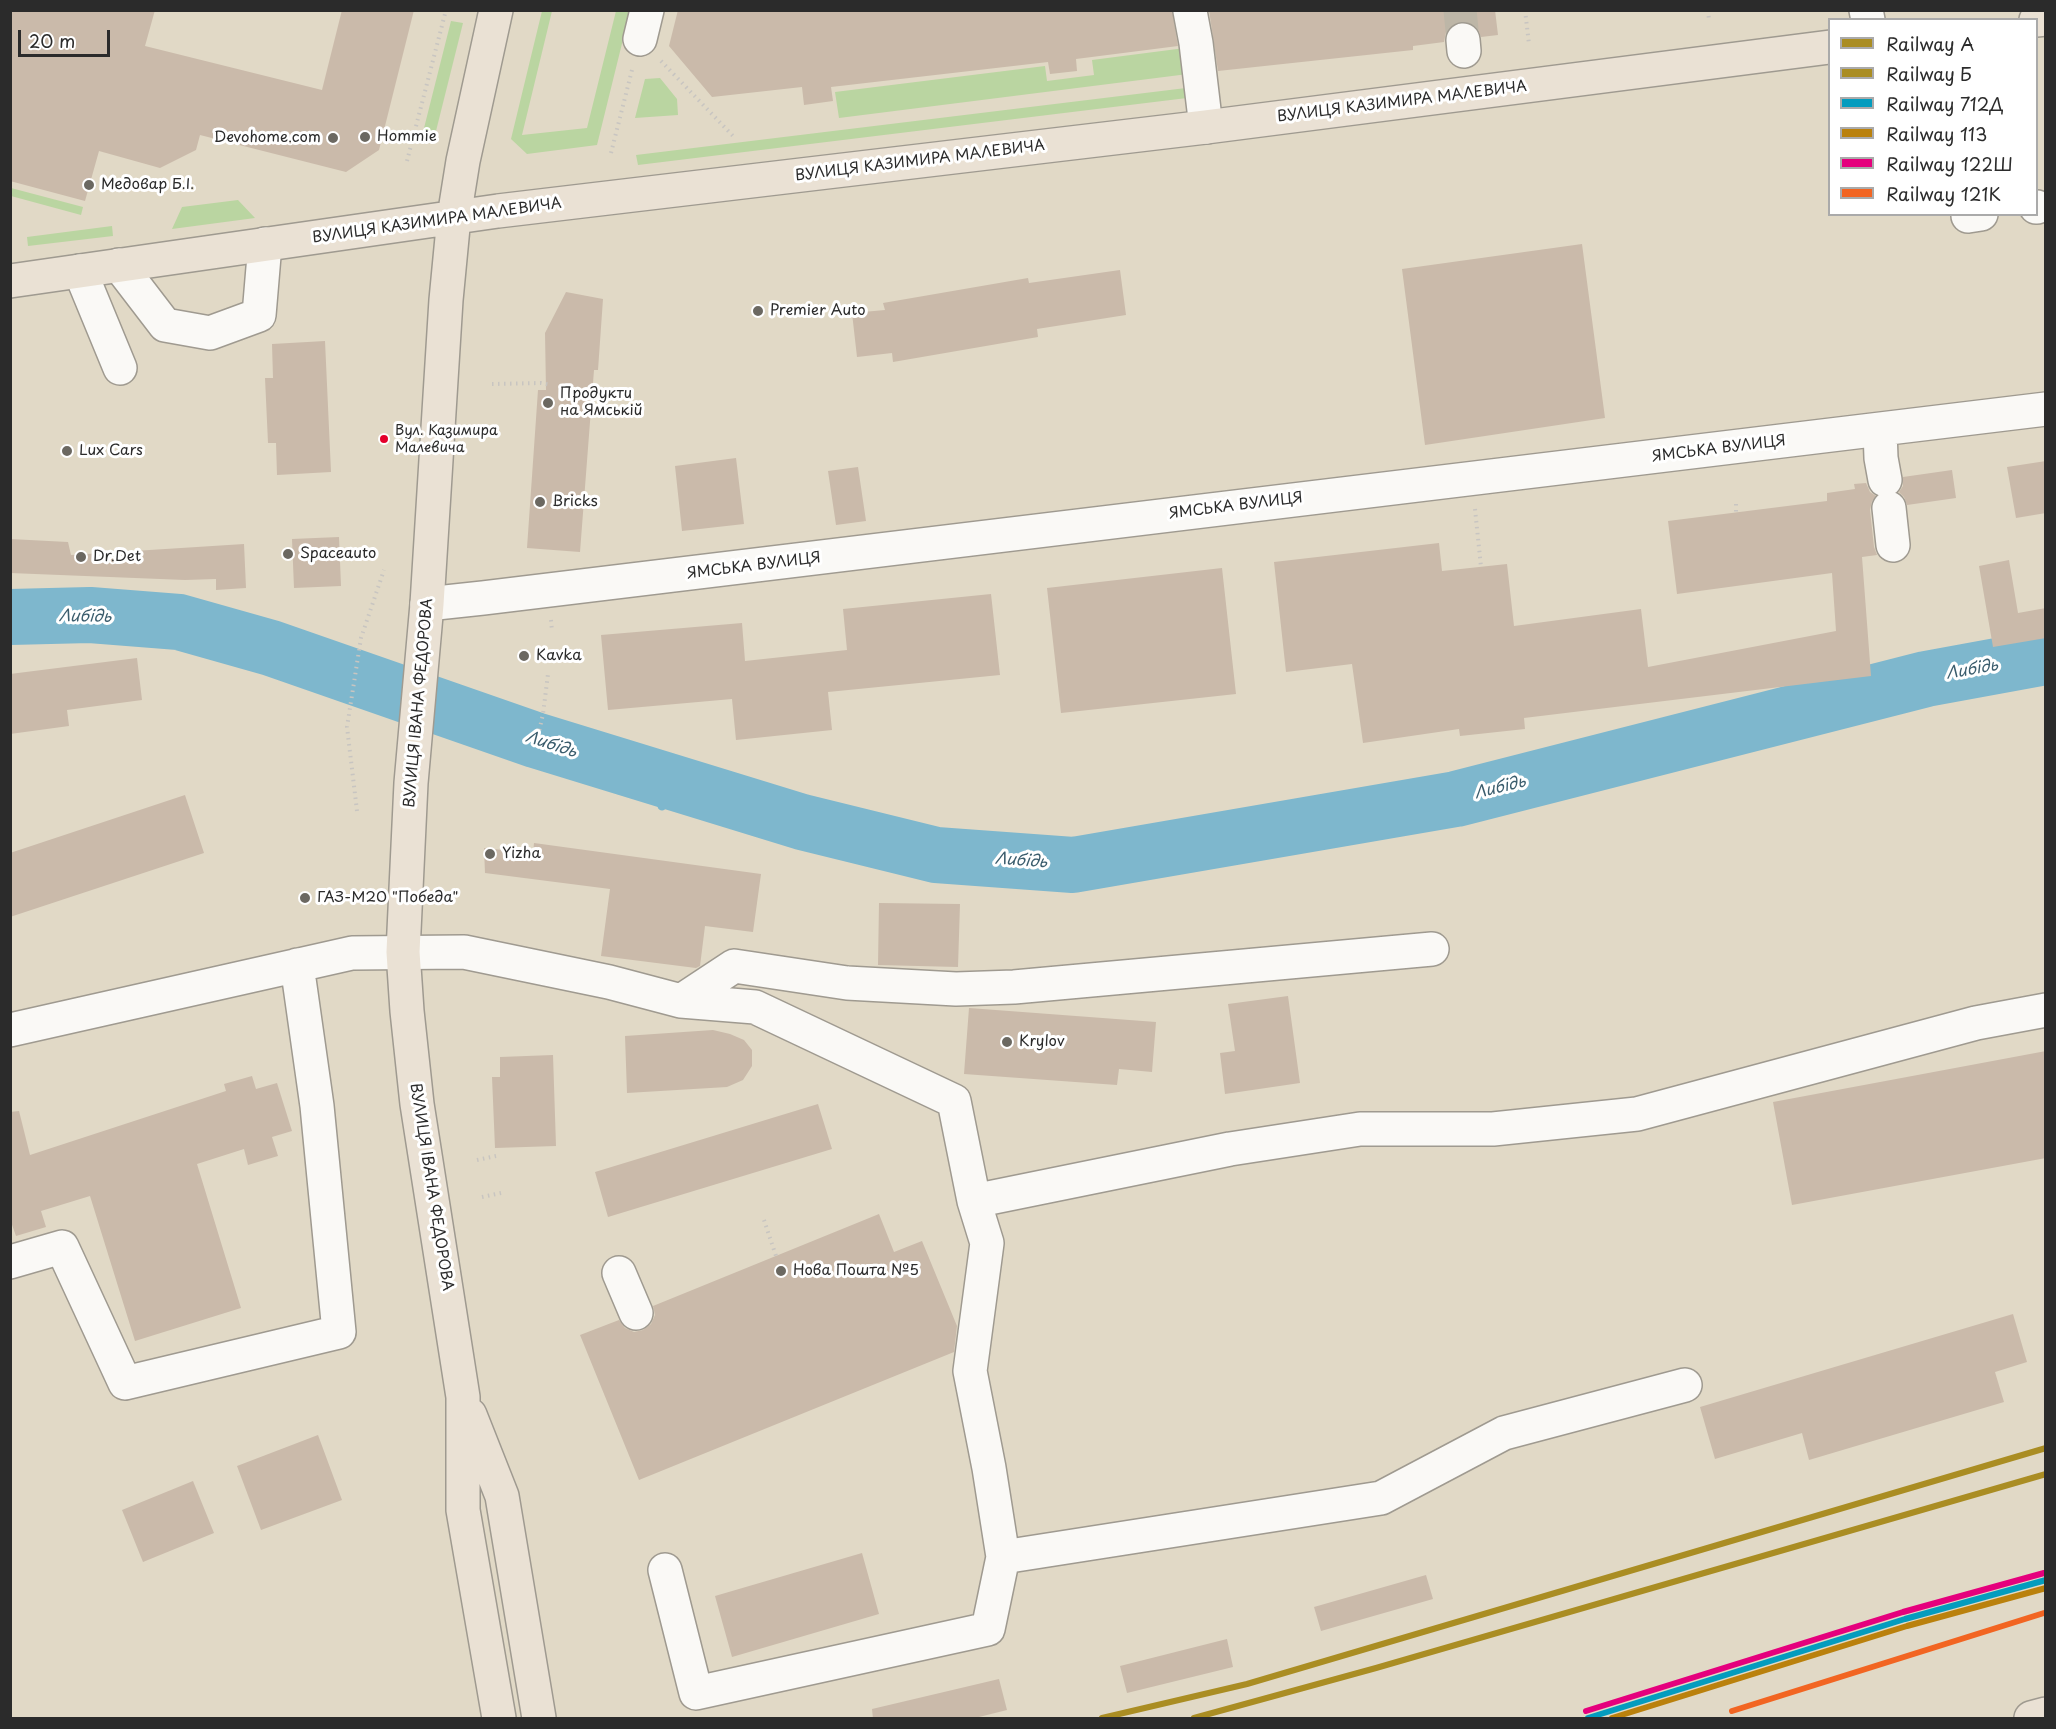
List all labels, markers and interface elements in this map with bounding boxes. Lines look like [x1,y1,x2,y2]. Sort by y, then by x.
scale bar [21,18,112,56]
legend [1828,18,2038,216]
text: 20 m [29,27,75,54]
text: Railway A [1886,30,1974,57]
text: Railway Б [1886,60,1972,87]
street label: ВУЛИЦЯ КАЗИМИРА МАЛЕВИЧА [1276,78,1528,126]
text: Railway 712Д [1886,90,2004,117]
text: Railway 113 [1886,120,1987,147]
place label: Hommie [377,128,437,146]
place label: Devohome.com [214,129,321,147]
marker: Hommie [358,130,372,144]
marker: Devohome.com [326,131,340,145]
street label: ВУЛИЦЯ КАЗИМИРА МАЛЕВИЧА [794,137,1046,185]
text: Railway 122Ш [1886,150,2013,177]
place label: Медовар Б.І. [101,176,194,194]
marker: Медовар Б.І. [82,178,96,192]
text: Railway 121К [1886,180,2001,207]
street label: ВУЛИЦЯ КАЗИМИРА МАЛЕВИЧА [311,195,563,247]
place label: Premier Auto [770,302,866,320]
marker: Premier Auto [751,304,765,318]
place label: Продукти на Ямській [560,385,643,420]
marker: Продукти на Ямській [541,396,555,410]
place label: Вул. Казимира Малевича [395,423,498,455]
street label: ЯМСЬКА ВУЛИЦЯ [1651,432,1787,466]
marker: Вул. Казимира Малевича [378,433,390,445]
place label: Lux Cars [79,442,143,460]
marker: Lux Cars [60,444,74,458]
street label: ЯМСЬКА ВУЛИЦЯ [1168,489,1304,523]
place label: Bricks [552,493,598,511]
marker: Bricks [533,495,547,509]
place label: Spaceauto [300,545,376,563]
marker: Spaceauto [281,547,295,561]
place label: Dr.Det [93,548,141,566]
street label: ЯМСЬКА ВУЛИЦЯ [686,549,822,583]
marker: Dr.Det [74,550,88,564]
street label: ВУЛИЦЯ ІВАНА ФЕДОРОВА [401,598,437,808]
water label: Либідь [59,607,111,627]
place label: Kavka [536,647,582,665]
marker: Kavka [517,649,531,663]
water label: Либідь [1945,656,1999,684]
water label: Либідь [523,728,579,762]
water label: Либідь [1472,772,1528,804]
place label: Yizha [502,845,541,863]
marker: Yizha [483,847,497,861]
water label: Либідь [994,850,1048,872]
place label: ГАЗ-М20 "Победа" [317,889,459,907]
marker: ГАЗ-М20 "Победа" [298,891,312,905]
place label: Krylov [1019,1033,1064,1051]
marker: Krylov [1000,1035,1014,1049]
street label: ВУЛИЦЯ ІВАНА ФЕДОРОВА [406,1082,456,1292]
place label: Нова Пошта №5 [793,1262,919,1280]
marker: Нова Пошта №5 [774,1264,788,1278]

